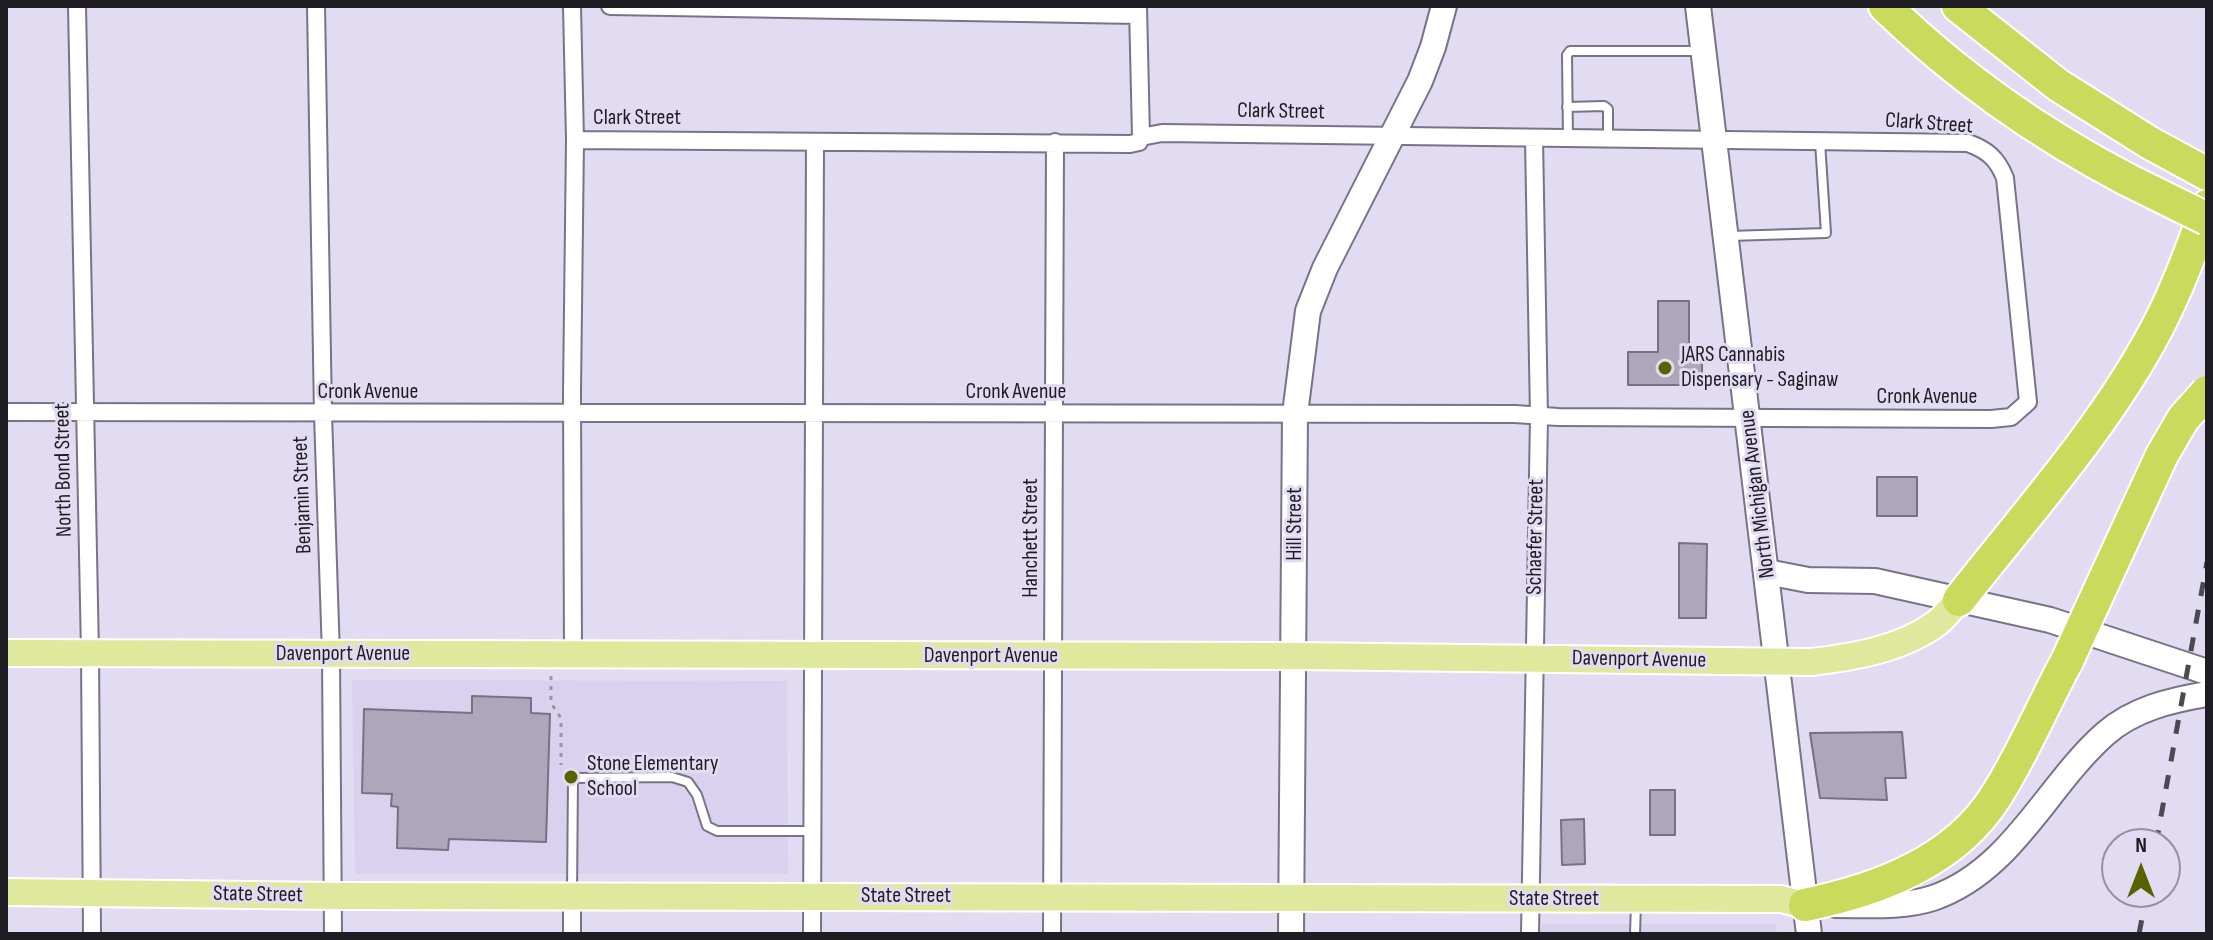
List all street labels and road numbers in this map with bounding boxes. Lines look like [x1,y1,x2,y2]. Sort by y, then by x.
street label: Clark Street [1237,98,1325,126]
street label: Clark Street [593,105,681,131]
street label: Clark Street [1884,108,1974,140]
street label: Cronk Avenue [318,379,418,405]
street label: Cronk Avenue [966,379,1066,405]
street label: Cronk Avenue [1877,384,1977,410]
street label: North Bond Street [50,403,78,537]
street label: North Michigan Avenue [1735,408,1781,580]
street label: Benjamin Street [288,436,318,554]
street label: Hanchett Street [1018,478,1044,598]
street label: Schaefer Street [1522,479,1550,595]
street label: Hill Street [1282,487,1308,561]
street label: Davenport Avenue [276,641,410,667]
street label: Davenport Avenue [924,643,1058,669]
street label: Davenport Avenue [1572,646,1706,674]
street label: State Street [213,881,303,909]
street label: State Street [861,883,951,909]
street label: State Street [1509,886,1599,912]

